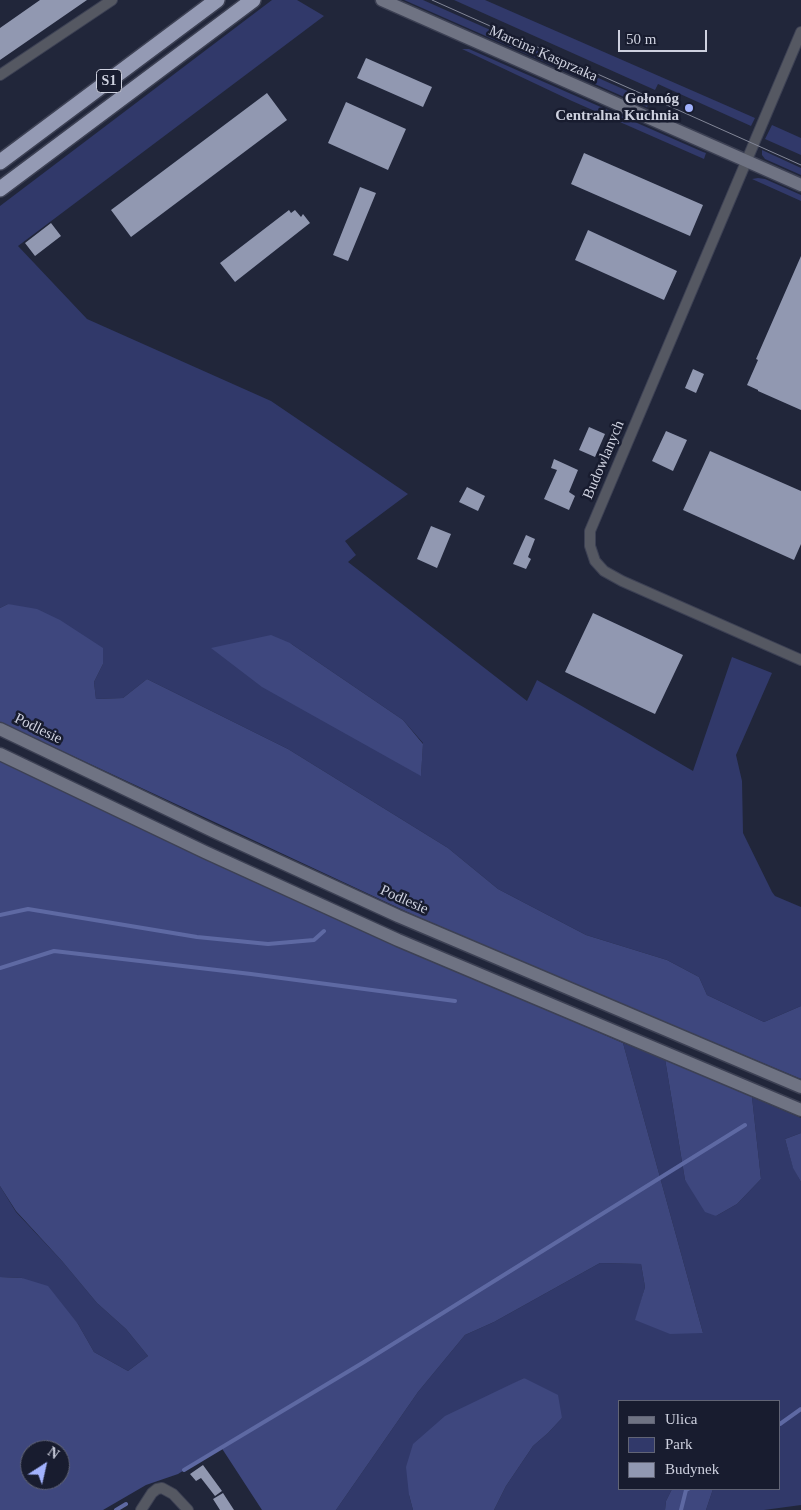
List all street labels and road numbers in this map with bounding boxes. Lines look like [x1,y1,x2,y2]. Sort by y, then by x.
street label: Marcina Kasprzaka [486,22,600,86]
road number: S1 [96,70,122,92]
street label: Budowlanych [579,418,629,502]
street label: Podlesie [11,710,65,748]
street label: Podlesie [377,881,431,919]

